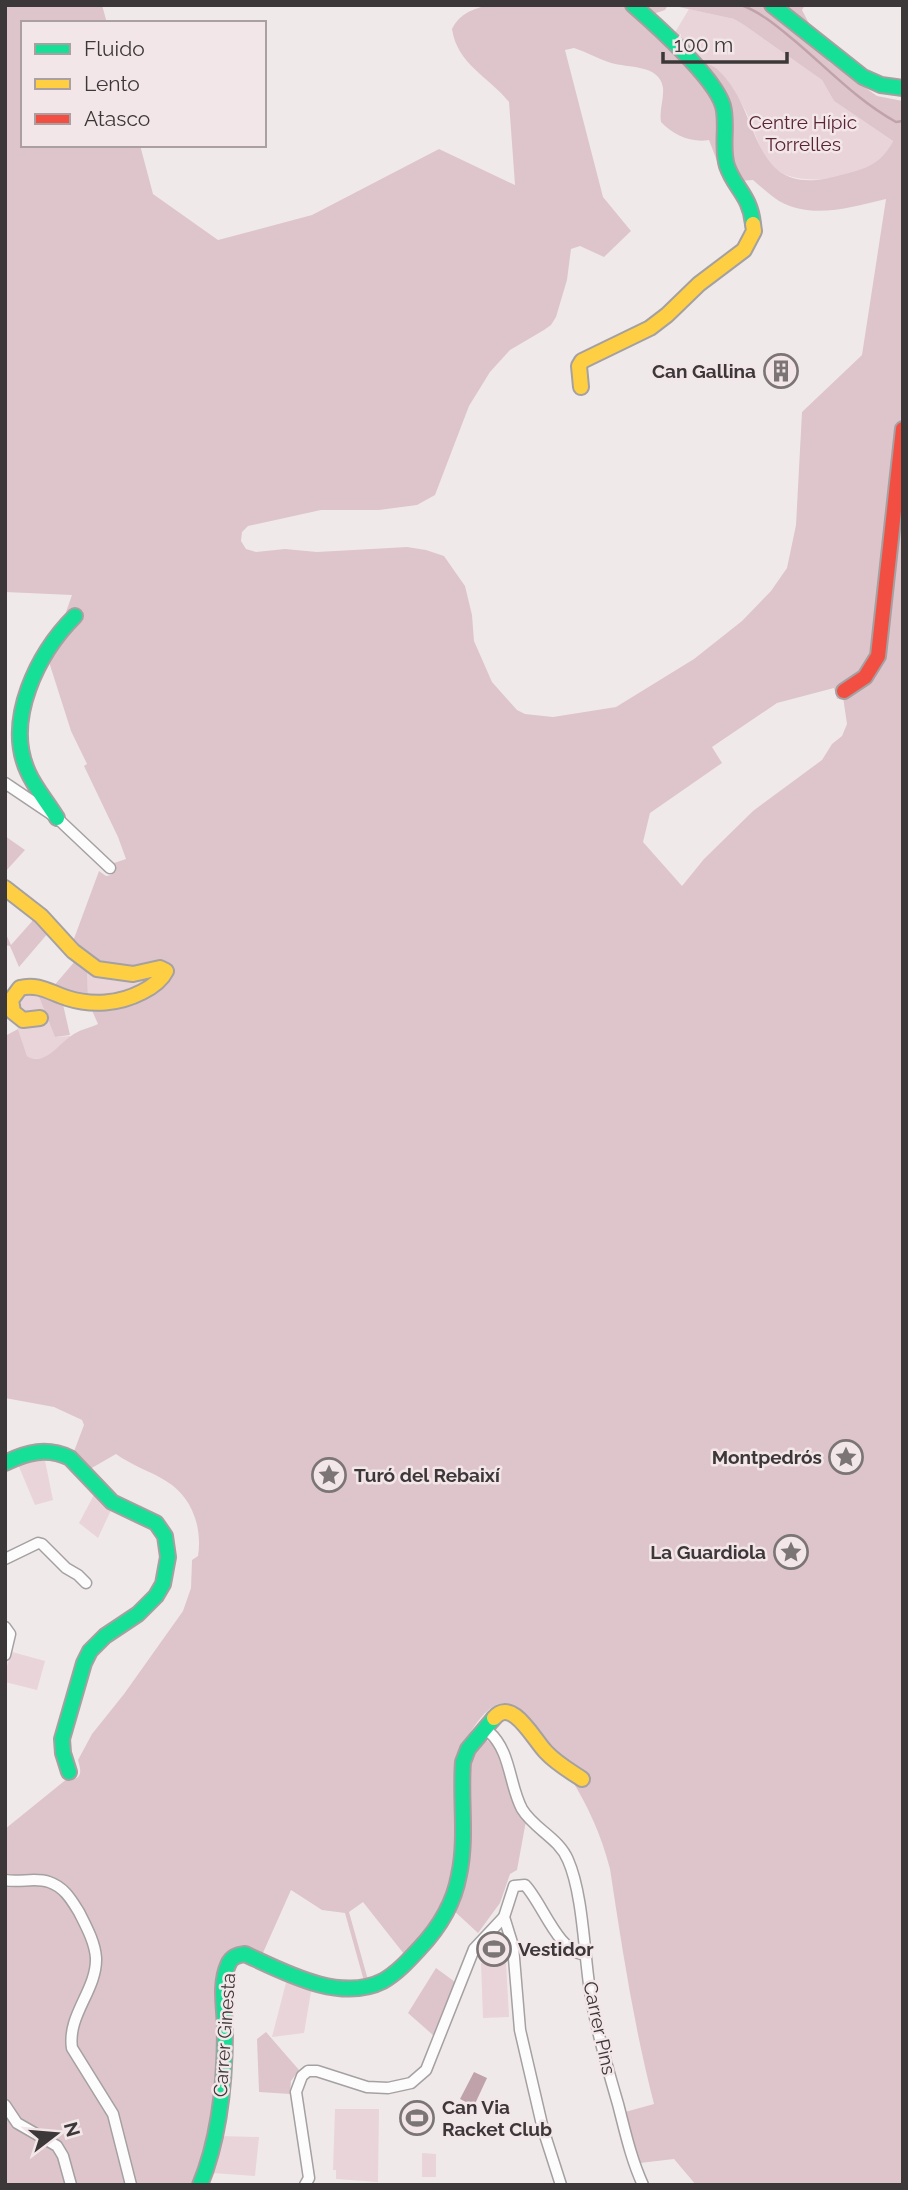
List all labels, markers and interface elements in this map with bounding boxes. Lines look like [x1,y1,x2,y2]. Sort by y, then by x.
legend [21,21,266,147]
scale bar [663,21,787,65]
text: 100 m [674,32,733,57]
text: Fluido [84,36,145,61]
text: Lento [84,71,140,96]
text: Atasco [84,106,150,131]
park label: Centre Hípic Torrelles [749,111,857,155]
building icon: Can Gallina [762,352,800,390]
place label: Can Gallina [652,360,756,382]
place icon: Montpedrós [827,1438,865,1476]
place label: Montpedrós [712,1446,822,1468]
place icon: Turó del Rebaixí [310,1456,348,1494]
place label: Turó del Rebaixí [354,1464,501,1486]
place icon: La Guardiola [772,1533,810,1571]
place label: La Guardiola [650,1541,766,1563]
sports icon: Vestidor [475,1930,513,1968]
place label: Vestidor [518,1938,594,1960]
street label: Carrer Ginesta [209,1972,239,2098]
street label: Carrer Pins [579,1979,621,2077]
place label: Can Via Racket Club [442,2096,552,2140]
north arrow [21,2099,91,2169]
sports icon: Can Via Racket Club [398,2099,436,2137]
text: N [60,2119,85,2139]

